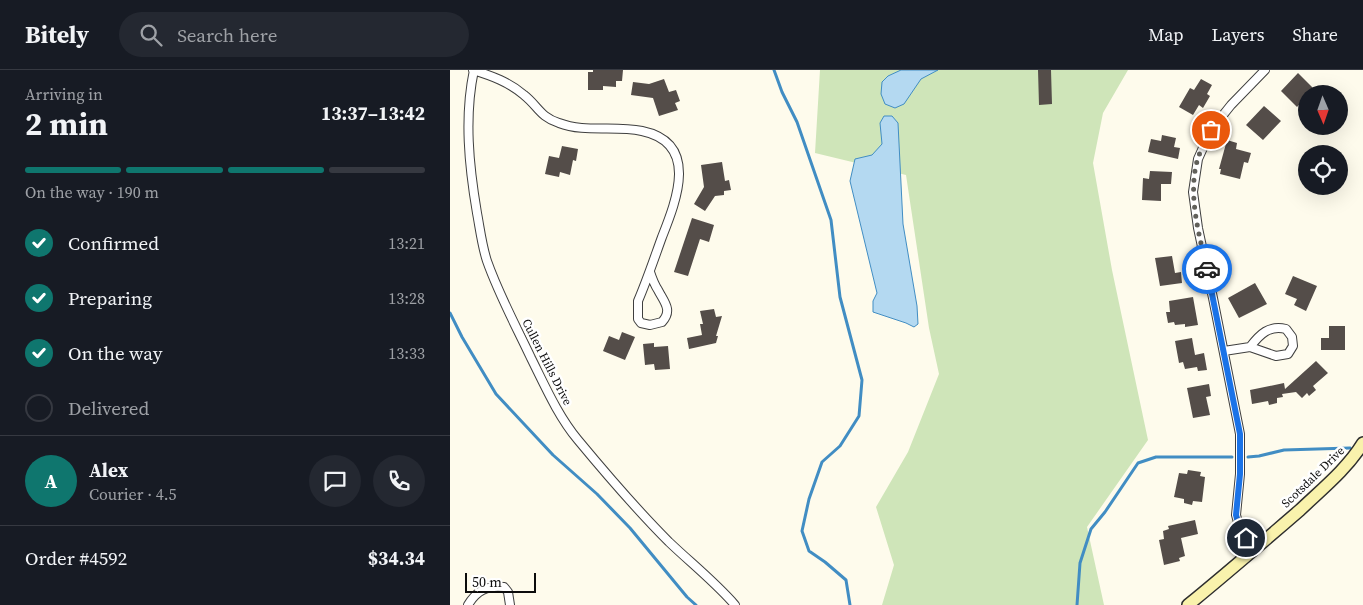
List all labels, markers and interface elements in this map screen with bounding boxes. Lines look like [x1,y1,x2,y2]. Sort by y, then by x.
search box [119,12,469,57]
text: Bitely [25,18,89,51]
icon: search [137,21,165,49]
text: Search here [177,22,277,48]
text: Map [1148,22,1183,47]
text: Layers [1211,22,1264,47]
text: Share [1292,22,1338,47]
text: Arriving in [25,83,103,105]
north arrow [1298,85,1348,135]
map controls [1298,85,1348,195]
text: 13:37–13:42 [321,100,425,126]
text: 2 min [25,102,108,146]
pin [1190,109,1232,151]
icon: bag [1197,116,1225,144]
button: locate [1298,145,1348,195]
text: On the way · 190 m [25,181,159,203]
icon: check [25,229,53,257]
text: Confirmed [68,230,159,256]
text: 13:21 [388,232,425,254]
courier [1182,244,1232,294]
icon: car [1193,255,1221,283]
icon: check [25,284,53,312]
text: Preparing [68,285,152,311]
text: 13:28 [388,287,425,309]
street label: Cullen Hills Drive [518,316,576,408]
icon: check [25,339,53,367]
text: On the way [68,340,163,366]
text: 13:33 [388,342,425,364]
text: Delivered [68,395,149,421]
street label: Scotsdale Drive [1278,443,1348,511]
button: chat [309,455,361,507]
button: phone [373,455,425,507]
text: Alex [89,457,128,483]
text: A [45,468,57,494]
text: Courier · 4.5 [89,483,177,505]
pin [1225,517,1267,559]
icon: home [1232,524,1260,552]
text: Order #4592 [25,545,127,571]
text: $34.34 [368,545,425,571]
scale bar [465,570,536,593]
text: 50 m [472,572,502,592]

